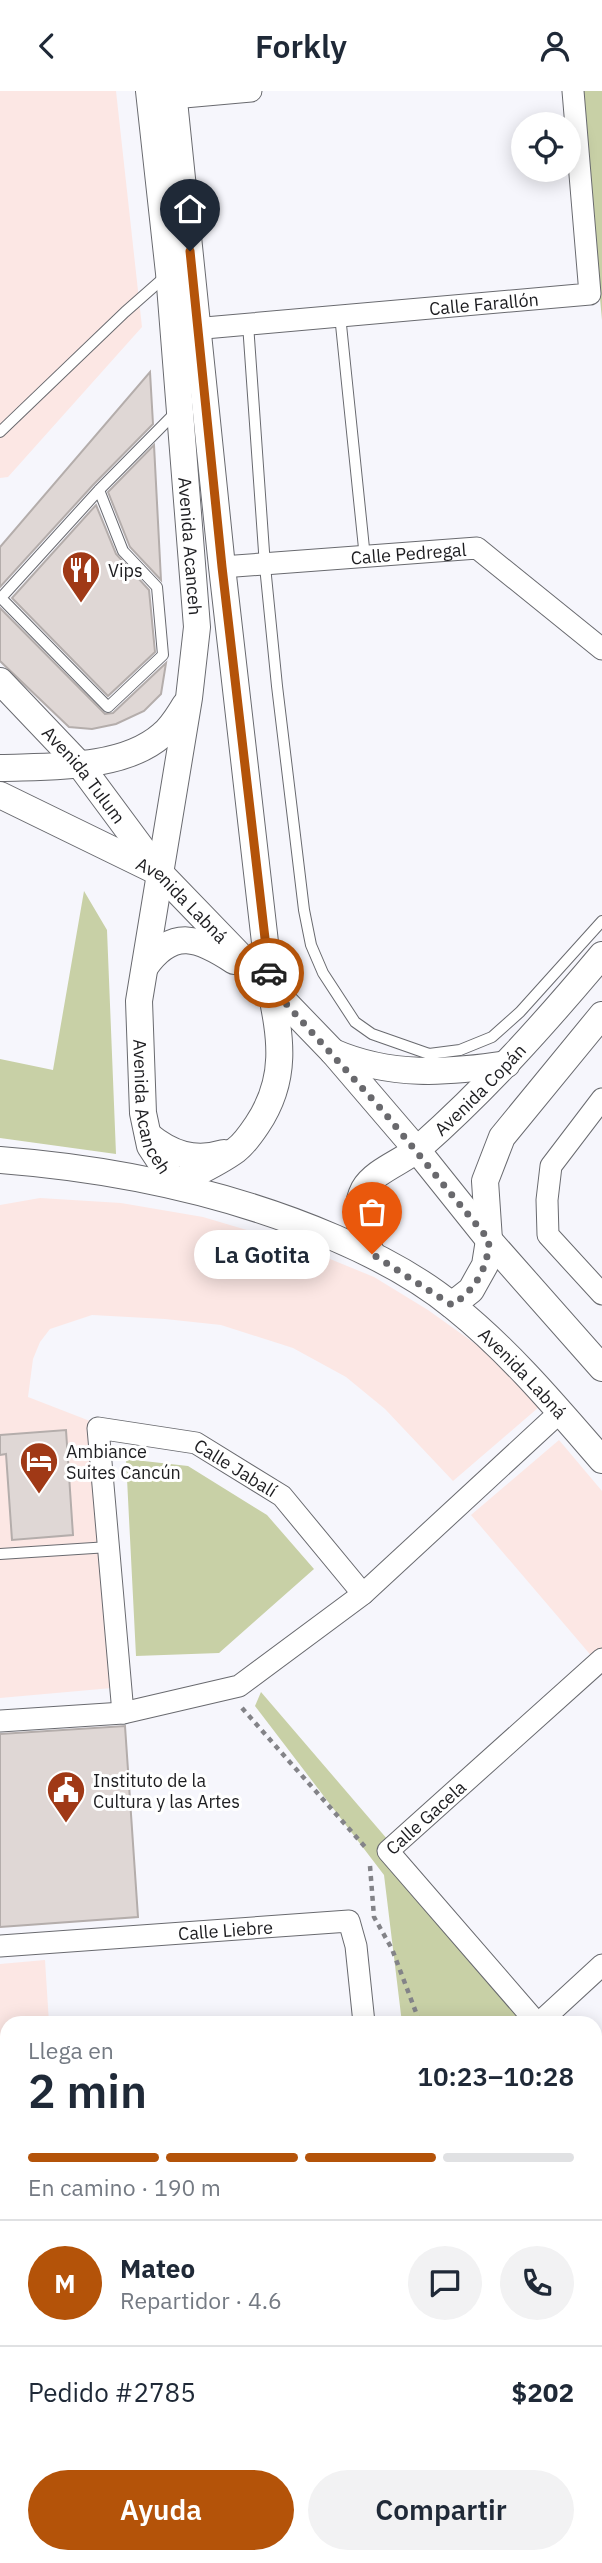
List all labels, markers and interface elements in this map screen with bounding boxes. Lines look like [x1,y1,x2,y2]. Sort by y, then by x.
text: Forkly [255,25,347,67]
icon: back [28,27,66,65]
icon: person [536,27,574,65]
map controls [511,112,581,182]
button: locate [511,112,581,182]
pin [160,179,220,251]
icon: home [171,190,209,228]
street label: Calle Farallón [428,287,540,320]
street label: Avenida Acanceh [174,476,208,616]
street label: Calle Pedregal [350,537,467,569]
restaurant icon: Vips [60,549,102,604]
place label: Vips [108,559,143,582]
street label: Avenida Tulum [37,721,131,828]
street label: Avenida Labná [133,852,233,948]
courier [234,938,304,1008]
icon: car [250,954,288,992]
street label: Avenida Acanceh [129,1039,176,1178]
street label: Avenida Copán [429,1039,530,1140]
pin [342,1182,402,1254]
icon: bag [353,1193,391,1231]
callout: La Gotita [194,1229,330,1279]
text: La Gotita [214,1239,310,1269]
street label: Avenida Labná [474,1322,572,1424]
street label: Calle Jabalí [190,1433,282,1502]
hotel icon: Ambiance Suites Cancún [18,1440,60,1495]
place label: Ambiance Suites Cancún [66,1440,181,1484]
public building icon: Instituto de la Cultura y las Artes [45,1769,87,1824]
place label: Instituto de la Cultura y las Artes [93,1769,240,1813]
street label: Calle Gacela [381,1775,471,1859]
street label: Calle Liebre [177,1915,274,1945]
text: Llega en [28,2035,114,2065]
text: 10:23–10:28 [417,2059,574,2093]
text: 2 min [28,2061,147,2121]
text: En camino · 190 m [28,2172,221,2202]
button: chat [408,2246,482,2320]
button: phone [500,2246,574,2320]
text: Mateo [120,2251,195,2285]
text: M [54,2266,76,2300]
text: Repartidor · 4.6 [120,2285,282,2315]
text: Pedido #2785 [28,2375,196,2409]
text: $202 [512,2375,574,2409]
button: Ayuda [28,2470,294,2550]
button: Compartir [308,2470,574,2550]

